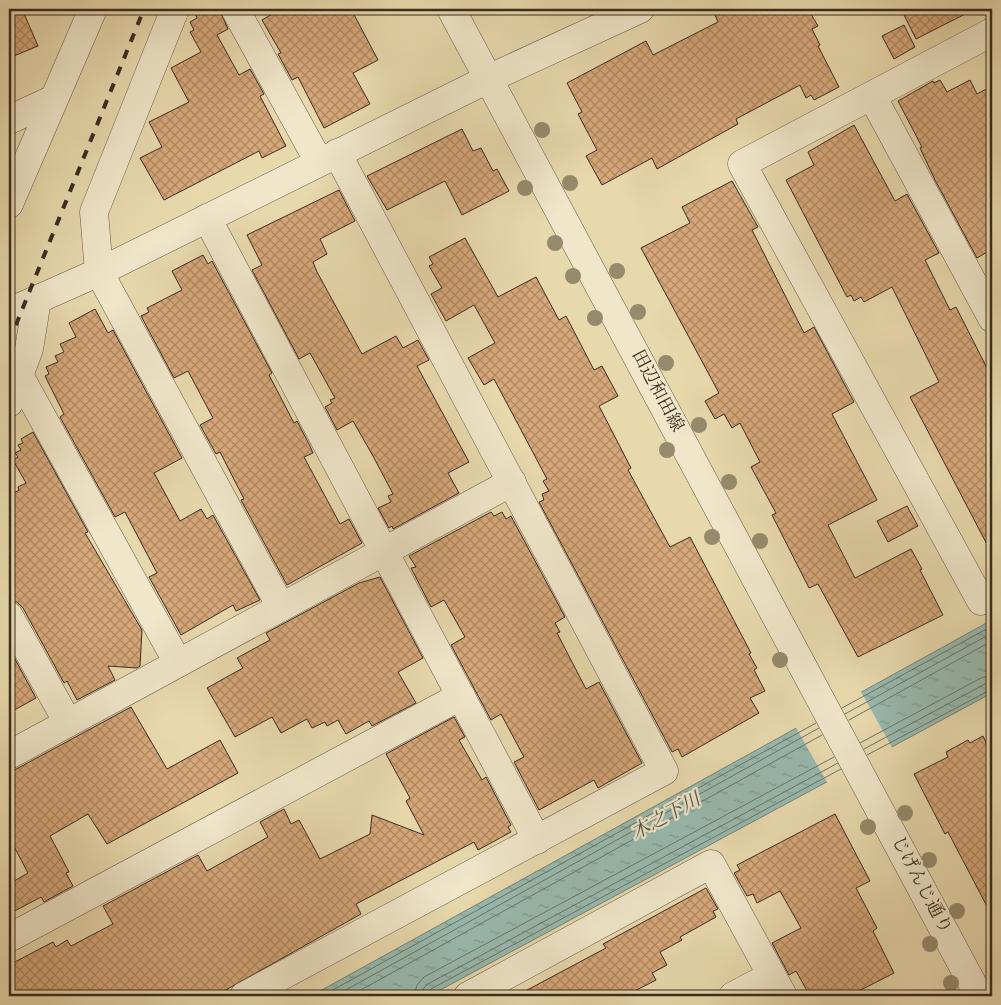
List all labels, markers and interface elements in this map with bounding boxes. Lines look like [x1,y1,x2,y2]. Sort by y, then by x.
street label: 田辺和田線 [625,345,689,437]
water label: 木之下川 [626,786,707,847]
street label: じげんじ通り [885,831,957,939]

